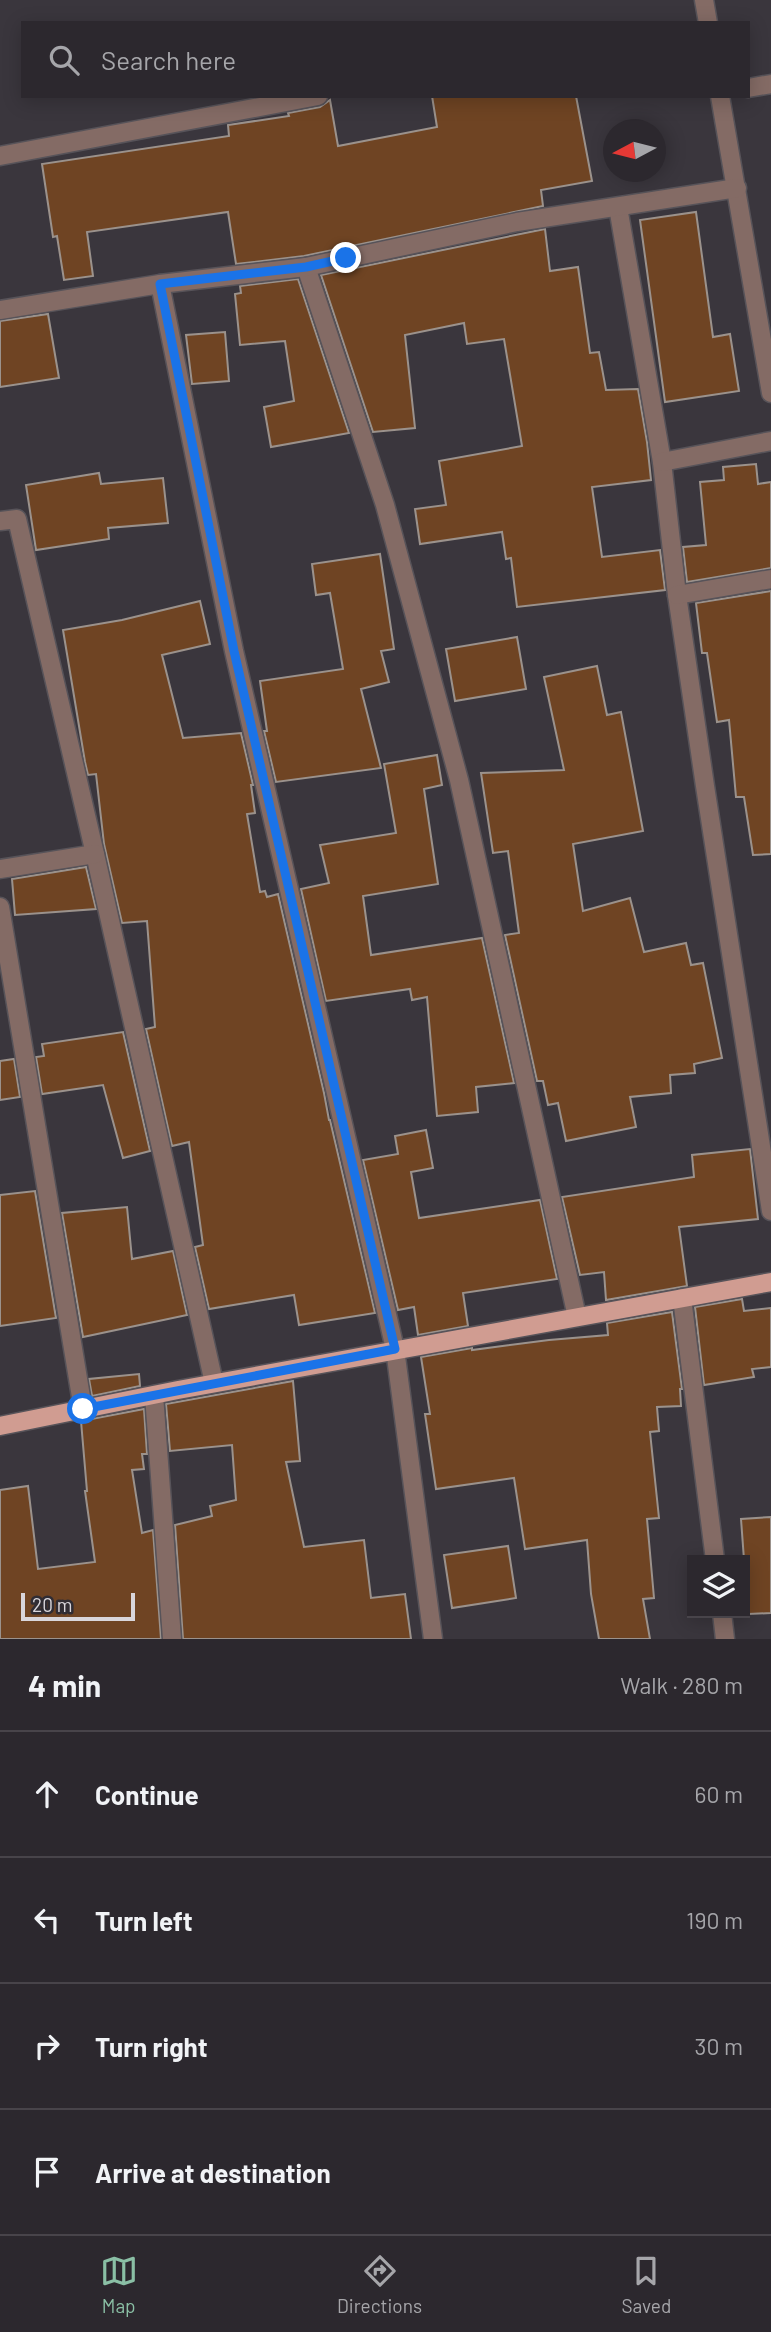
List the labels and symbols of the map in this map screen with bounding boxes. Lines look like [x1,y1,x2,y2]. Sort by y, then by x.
north arrow [603,119,666,182]
route end [330,242,361,273]
route start [67,1393,98,1424]
scale bar [21,1590,135,1622]

